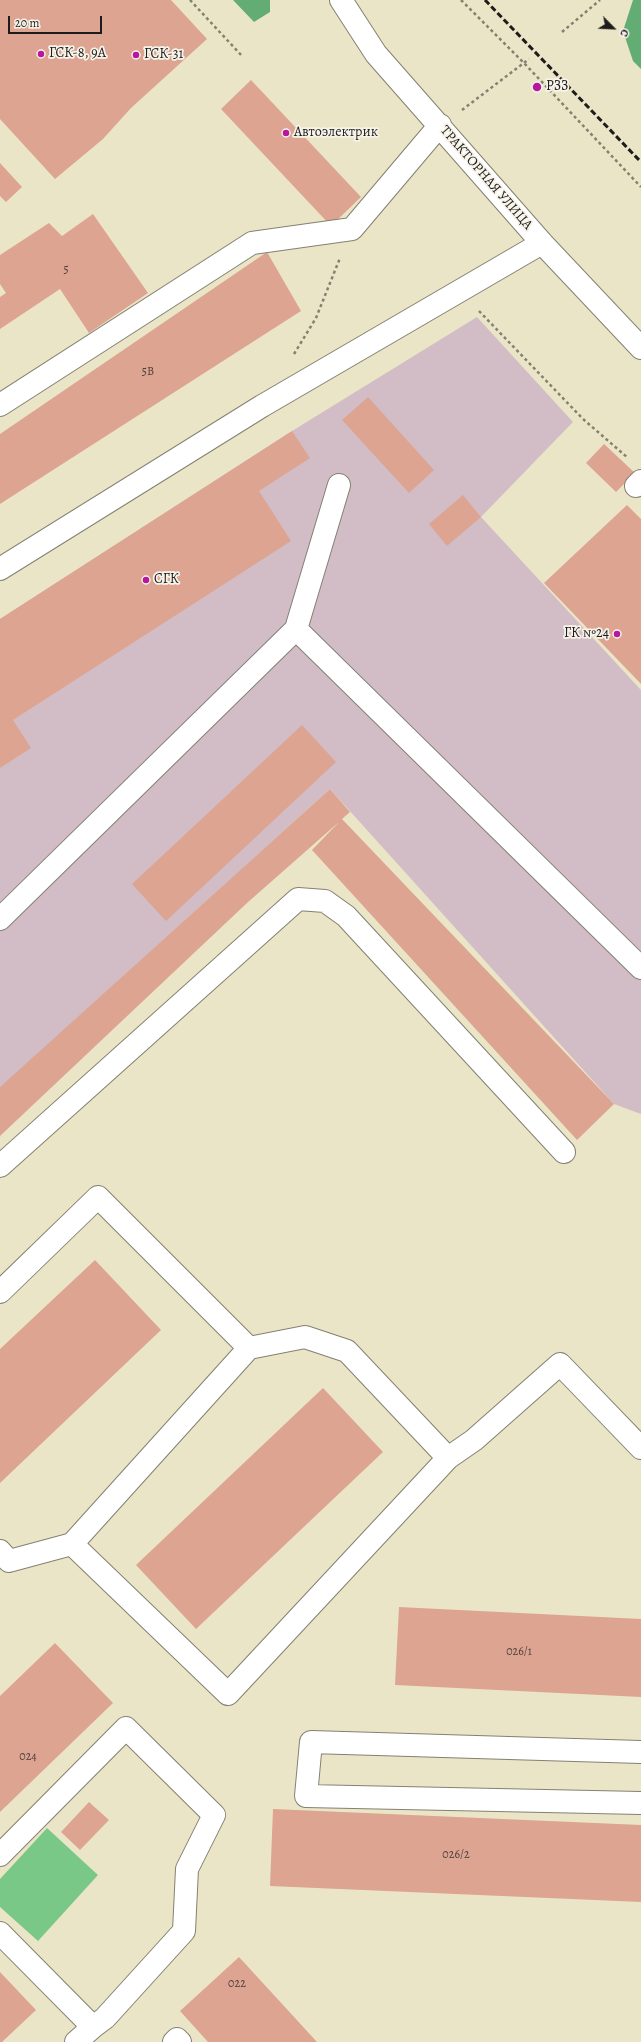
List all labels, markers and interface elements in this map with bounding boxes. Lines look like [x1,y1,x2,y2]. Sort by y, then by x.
scale bar [10,8,104,34]
north arrow [593,8,633,48]
text: 20 m [15,15,39,31]
text: С [616,27,633,39]
place label: ГСК-8, 9А [49,46,106,62]
place label: ГСК-31 [144,47,183,63]
marker: ГСК-8, 9А [36,49,46,59]
marker: ГСК-31 [131,50,141,60]
place label: РЗЗ [546,79,568,95]
marker: РЗЗ [531,81,543,93]
street label: ТРАКТОРНАЯ УЛИЦА [436,123,536,233]
place label: Автоэлектрик [294,125,378,141]
marker: Автоэлектрик [281,128,291,138]
house number: 5 [63,263,69,277]
house number: 5В [142,365,154,379]
place label: СГК [154,572,179,588]
marker: СГК [141,575,151,585]
place label: ГК №24 [564,626,609,642]
marker: ГК №24 [612,629,622,639]
house number: 026/1 [506,1645,532,1659]
house number: 024 [19,1750,37,1764]
house number: 026/2 [442,1848,470,1862]
house number: 022 [228,1977,246,1991]

